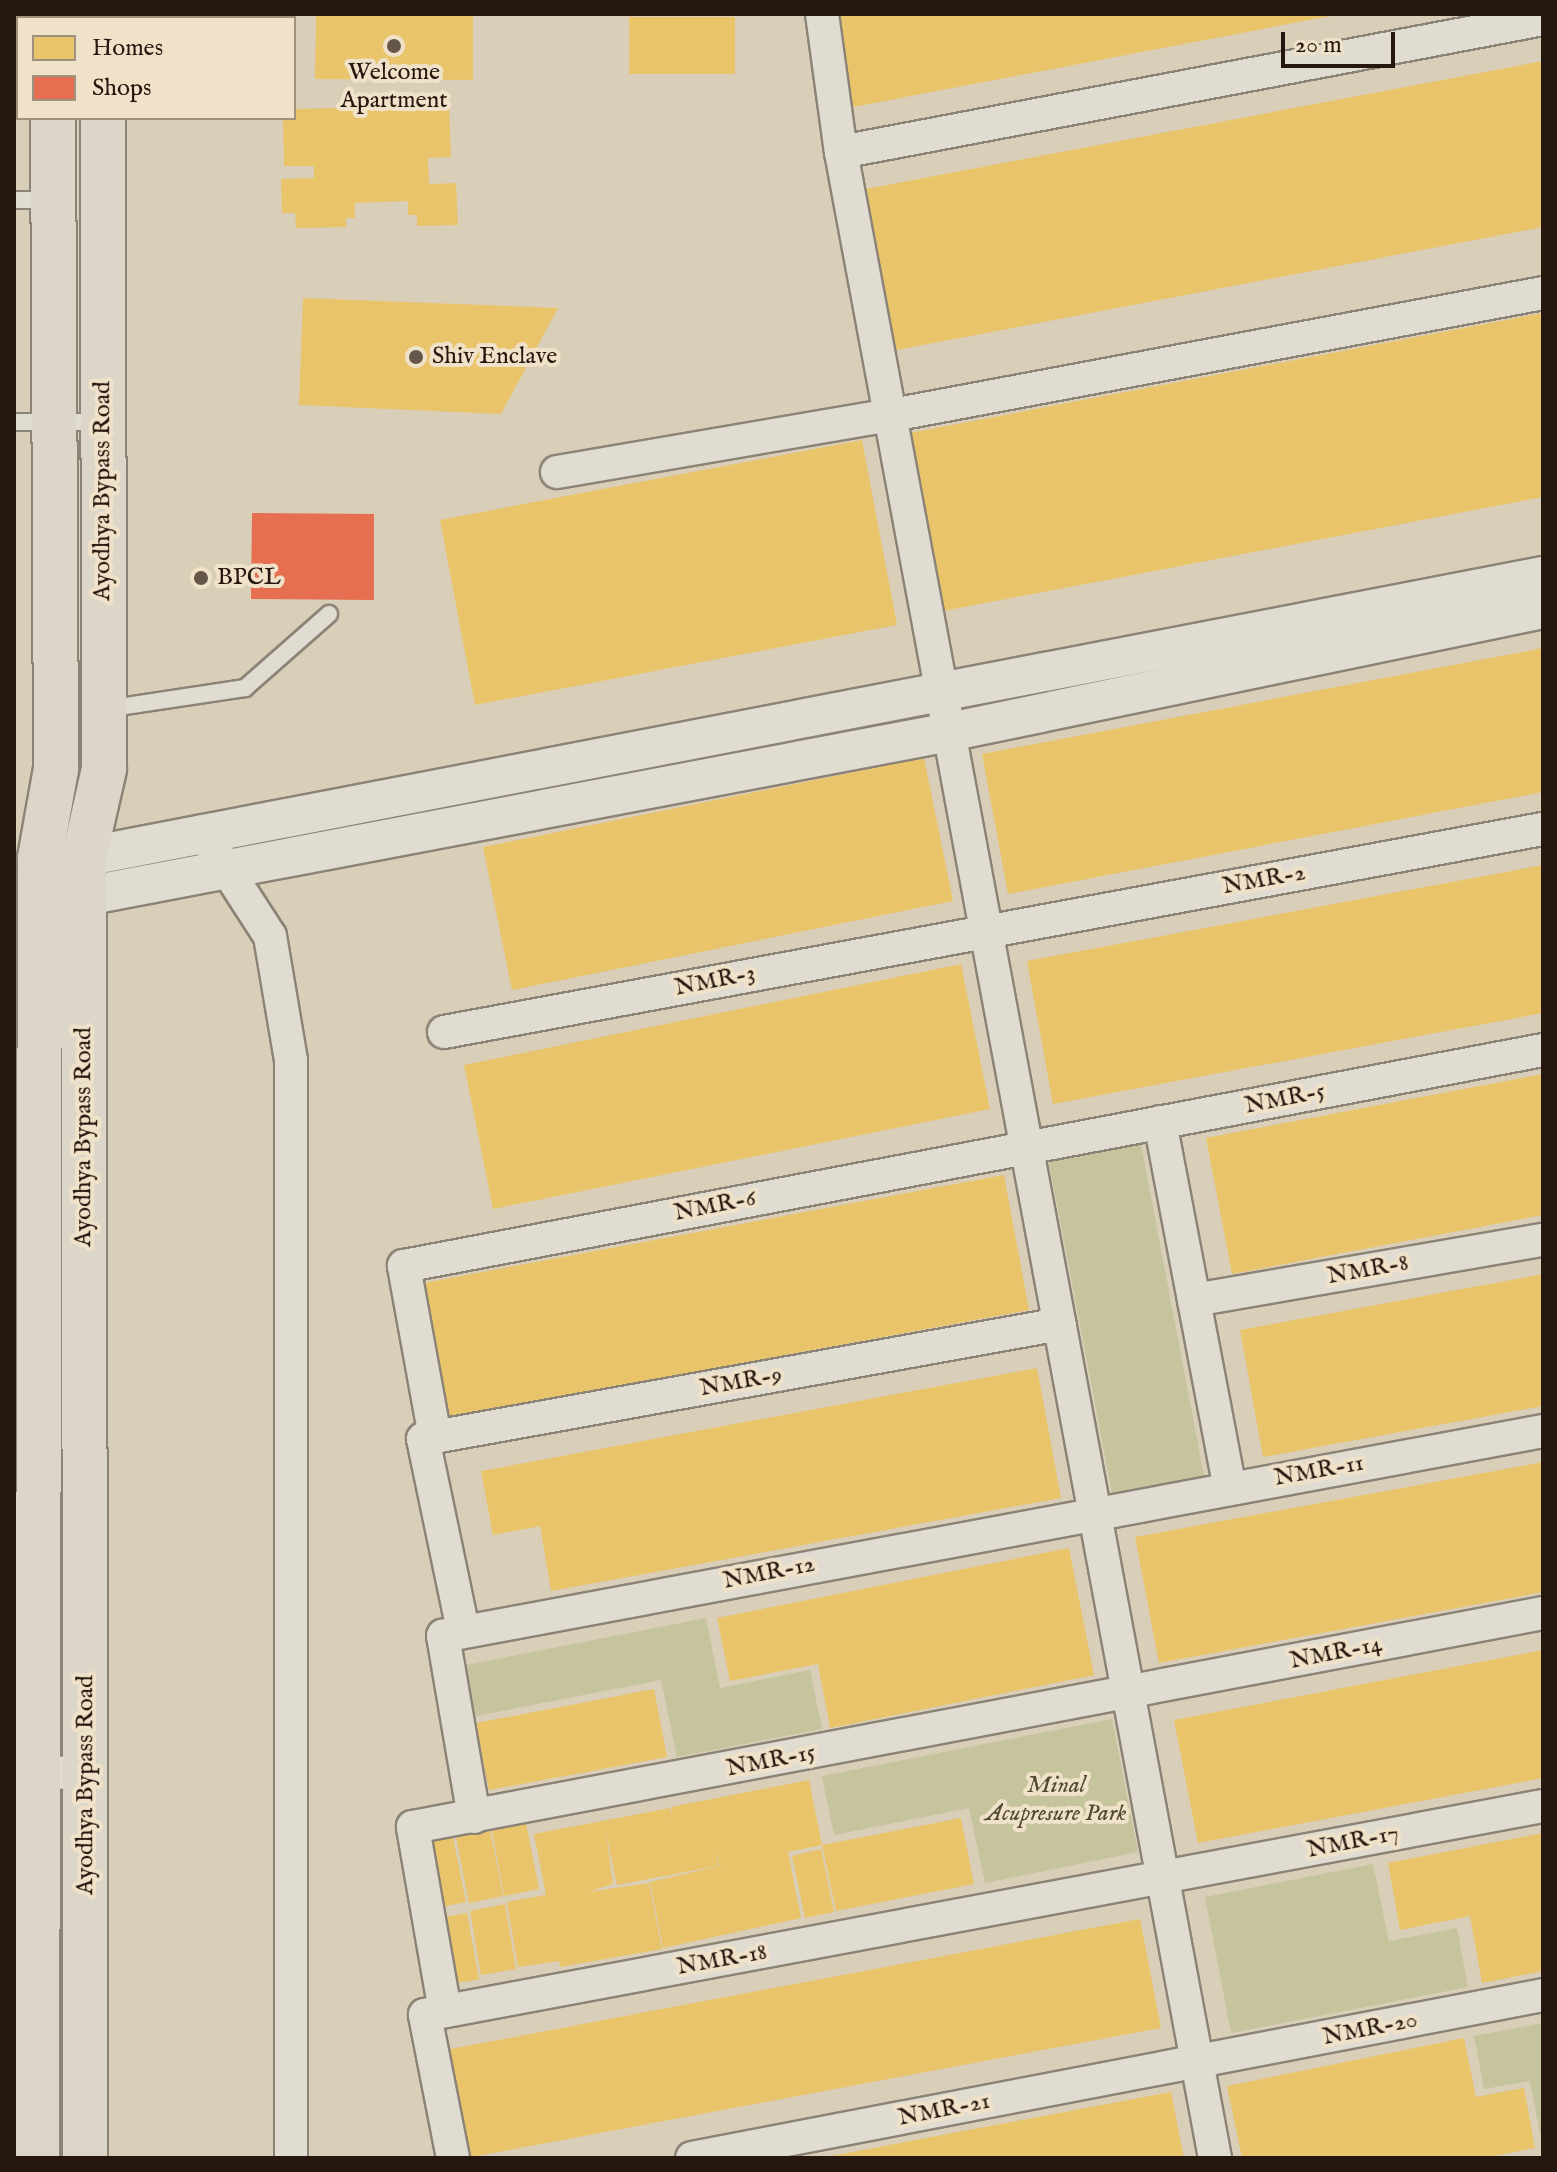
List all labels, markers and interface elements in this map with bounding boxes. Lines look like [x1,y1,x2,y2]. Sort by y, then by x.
legend [16,16,296,120]
scale bar [1285,16,1399,66]
text: 20 m [1295,30,1342,61]
text: Homes [92,33,163,64]
marker: Welcome Apartment [385,37,403,55]
place label: Welcome Apartment [340,59,448,115]
text: Shops [92,73,151,104]
place label: Shiv Enclave [432,343,557,371]
marker: Shiv Enclave [407,348,425,366]
street label: Ayodhya Bypass Road [89,381,117,601]
place label: BPCL [217,564,281,592]
marker: BPCL [192,569,210,587]
street label: NMR-2 [1220,859,1308,901]
street label: NMR-3 [672,959,758,1003]
street label: Ayodhya Bypass Road [70,1027,98,1247]
street label: NMR-5 [1242,1077,1328,1121]
street label: NMR-6 [672,1184,758,1228]
street label: NMR-8 [1325,1249,1411,1291]
street label: NMR-9 [698,1361,784,1403]
street label: NMR-11 [1272,1449,1366,1493]
street label: NMR-12 [721,1550,817,1596]
street label: NMR-14 [1287,1630,1385,1676]
street label: Ayodhya Bypass Road [72,1675,100,1895]
street label: NMR-15 [724,1738,818,1784]
park label: Minal Acupresure Park [986,1772,1126,1828]
street label: NMR-17 [1305,1819,1401,1865]
street label: NMR-18 [675,1938,769,1982]
street label: NMR-20 [1320,2006,1420,2052]
street label: NMR-21 [896,2087,992,2133]

